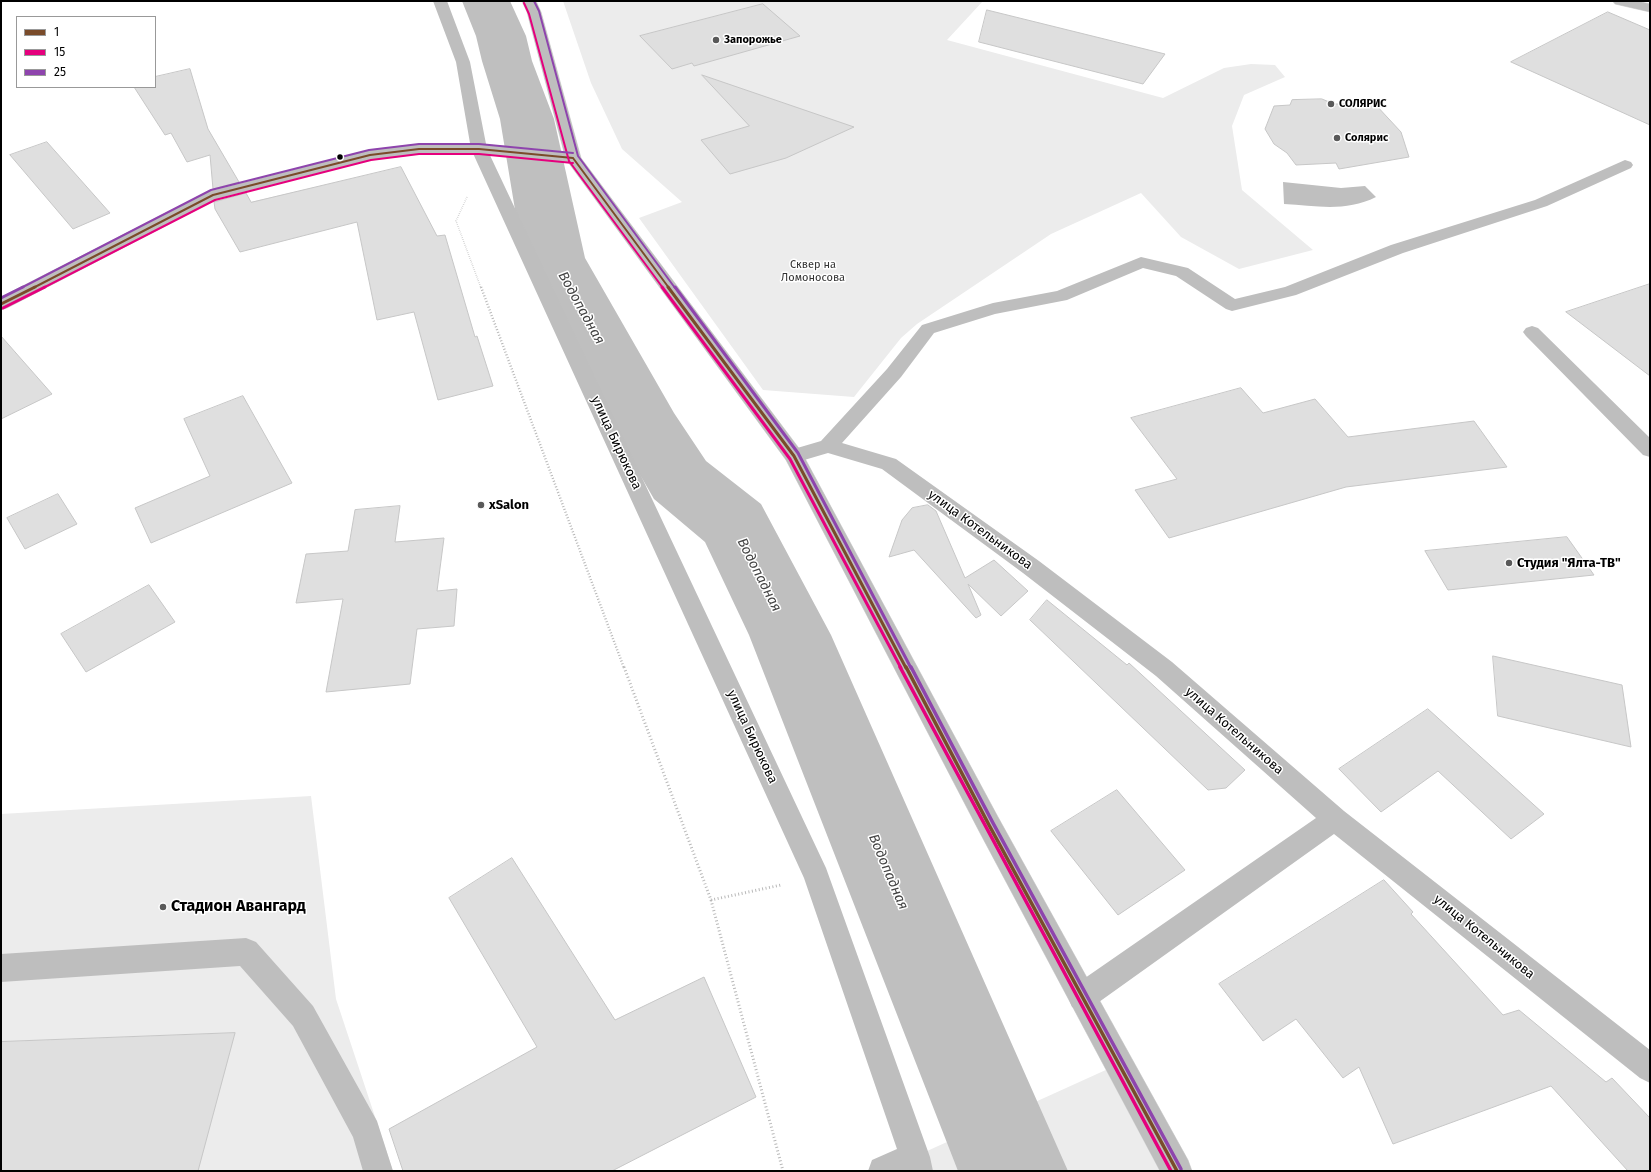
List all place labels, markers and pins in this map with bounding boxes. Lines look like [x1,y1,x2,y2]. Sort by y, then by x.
place label: Запорожье [724,33,782,47]
marker: Запорожье [711,35,721,45]
place label: СОЛЯРИС [1339,97,1387,111]
marker: СОЛЯРИС [1326,99,1336,109]
place label: Солярис [1345,131,1388,145]
marker: Солярис [1332,133,1342,143]
unlabelled marker [335,152,345,162]
place label: xSalon [489,497,529,513]
marker: xSalon [476,500,486,510]
place label: Студия "Ялта-ТВ" [1517,555,1621,571]
marker: Студия "Ялта-ТВ" [1504,558,1514,568]
place label: Стадион Авангард [171,897,306,917]
marker: Стадион Авангард [158,902,168,912]

